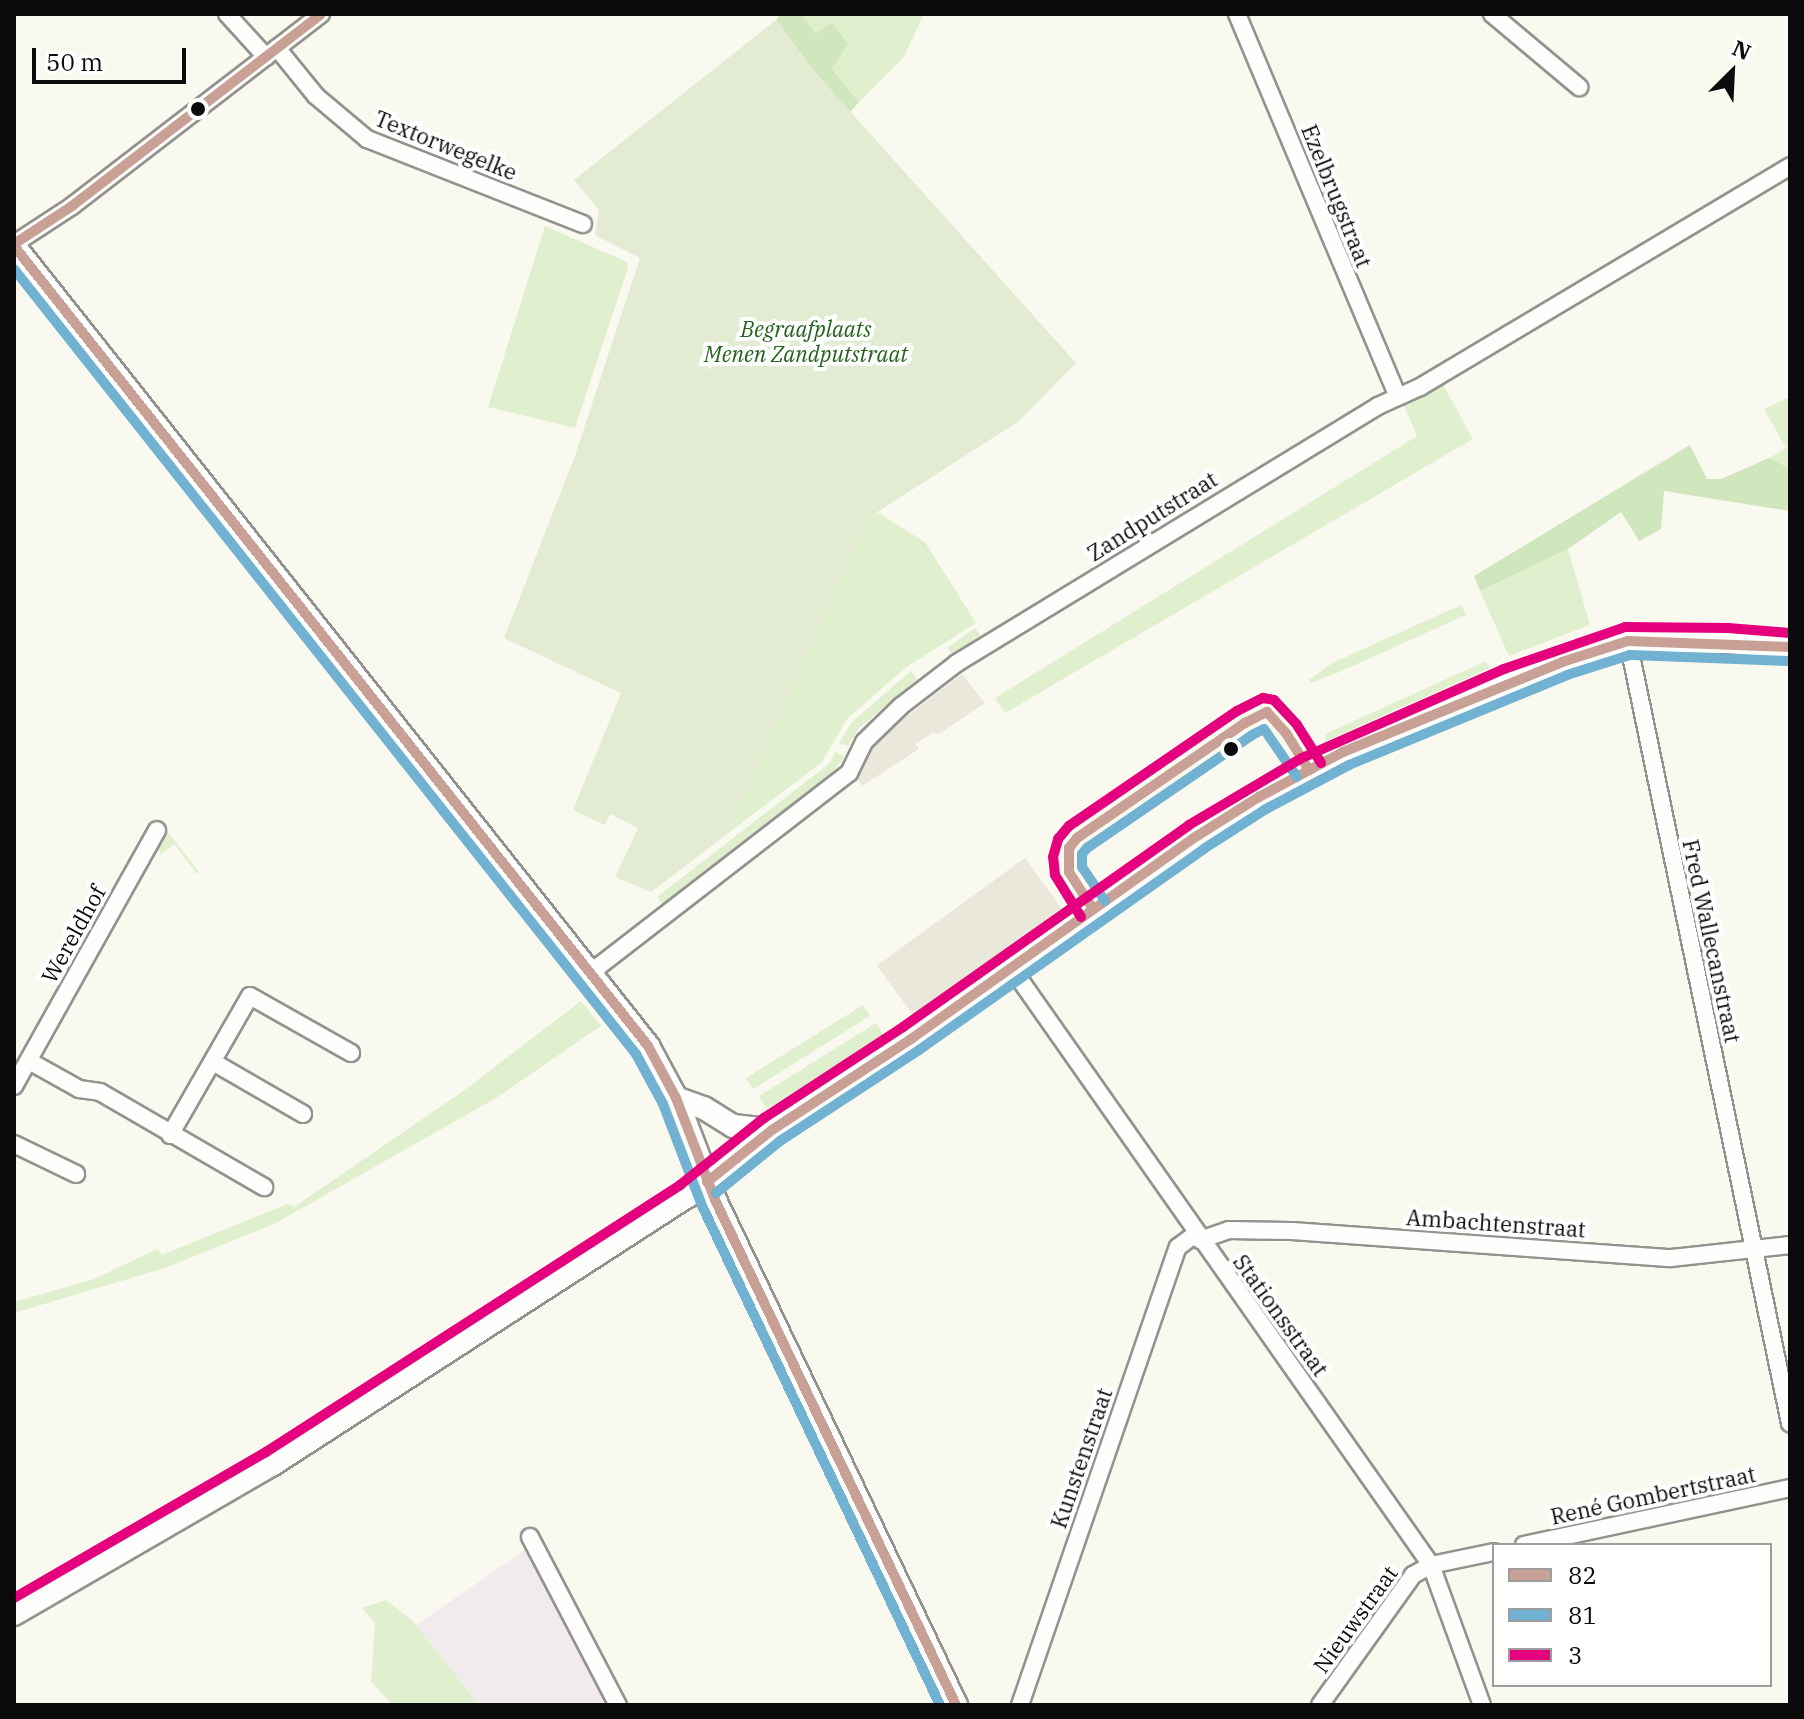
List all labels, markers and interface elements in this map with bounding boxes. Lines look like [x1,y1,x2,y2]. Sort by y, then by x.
scale bar [36,32,190,82]
north arrow [1692,32,1772,112]
text: N [1728,33,1756,66]
text: 50 m [46,46,103,78]
unlabelled marker [190,101,206,117]
street label: Textorwegelke [371,104,521,186]
street label: Ezelbrugstraat [1296,121,1378,271]
park label: Begraafplaats Menen Zandputstraat [704,315,908,366]
street label: Zandputstraat [1082,466,1222,566]
unlabelled marker [1223,741,1239,757]
street label: Fred Wallecanstraat [1678,837,1746,1045]
street label: Wereldhof [35,881,111,987]
street label: Ambachtenstraat [1405,1204,1587,1242]
street label: Stationsstraat [1228,1249,1334,1381]
street label: Kunstenstraat [1045,1384,1117,1532]
street label: René Gombertstraat [1548,1460,1758,1530]
legend [1492,1543,1772,1687]
text: 82 [1568,1559,1597,1591]
street label: Nieuwstraat [1307,1560,1403,1678]
text: 81 [1568,1599,1597,1631]
text: 3 [1568,1639,1582,1671]

